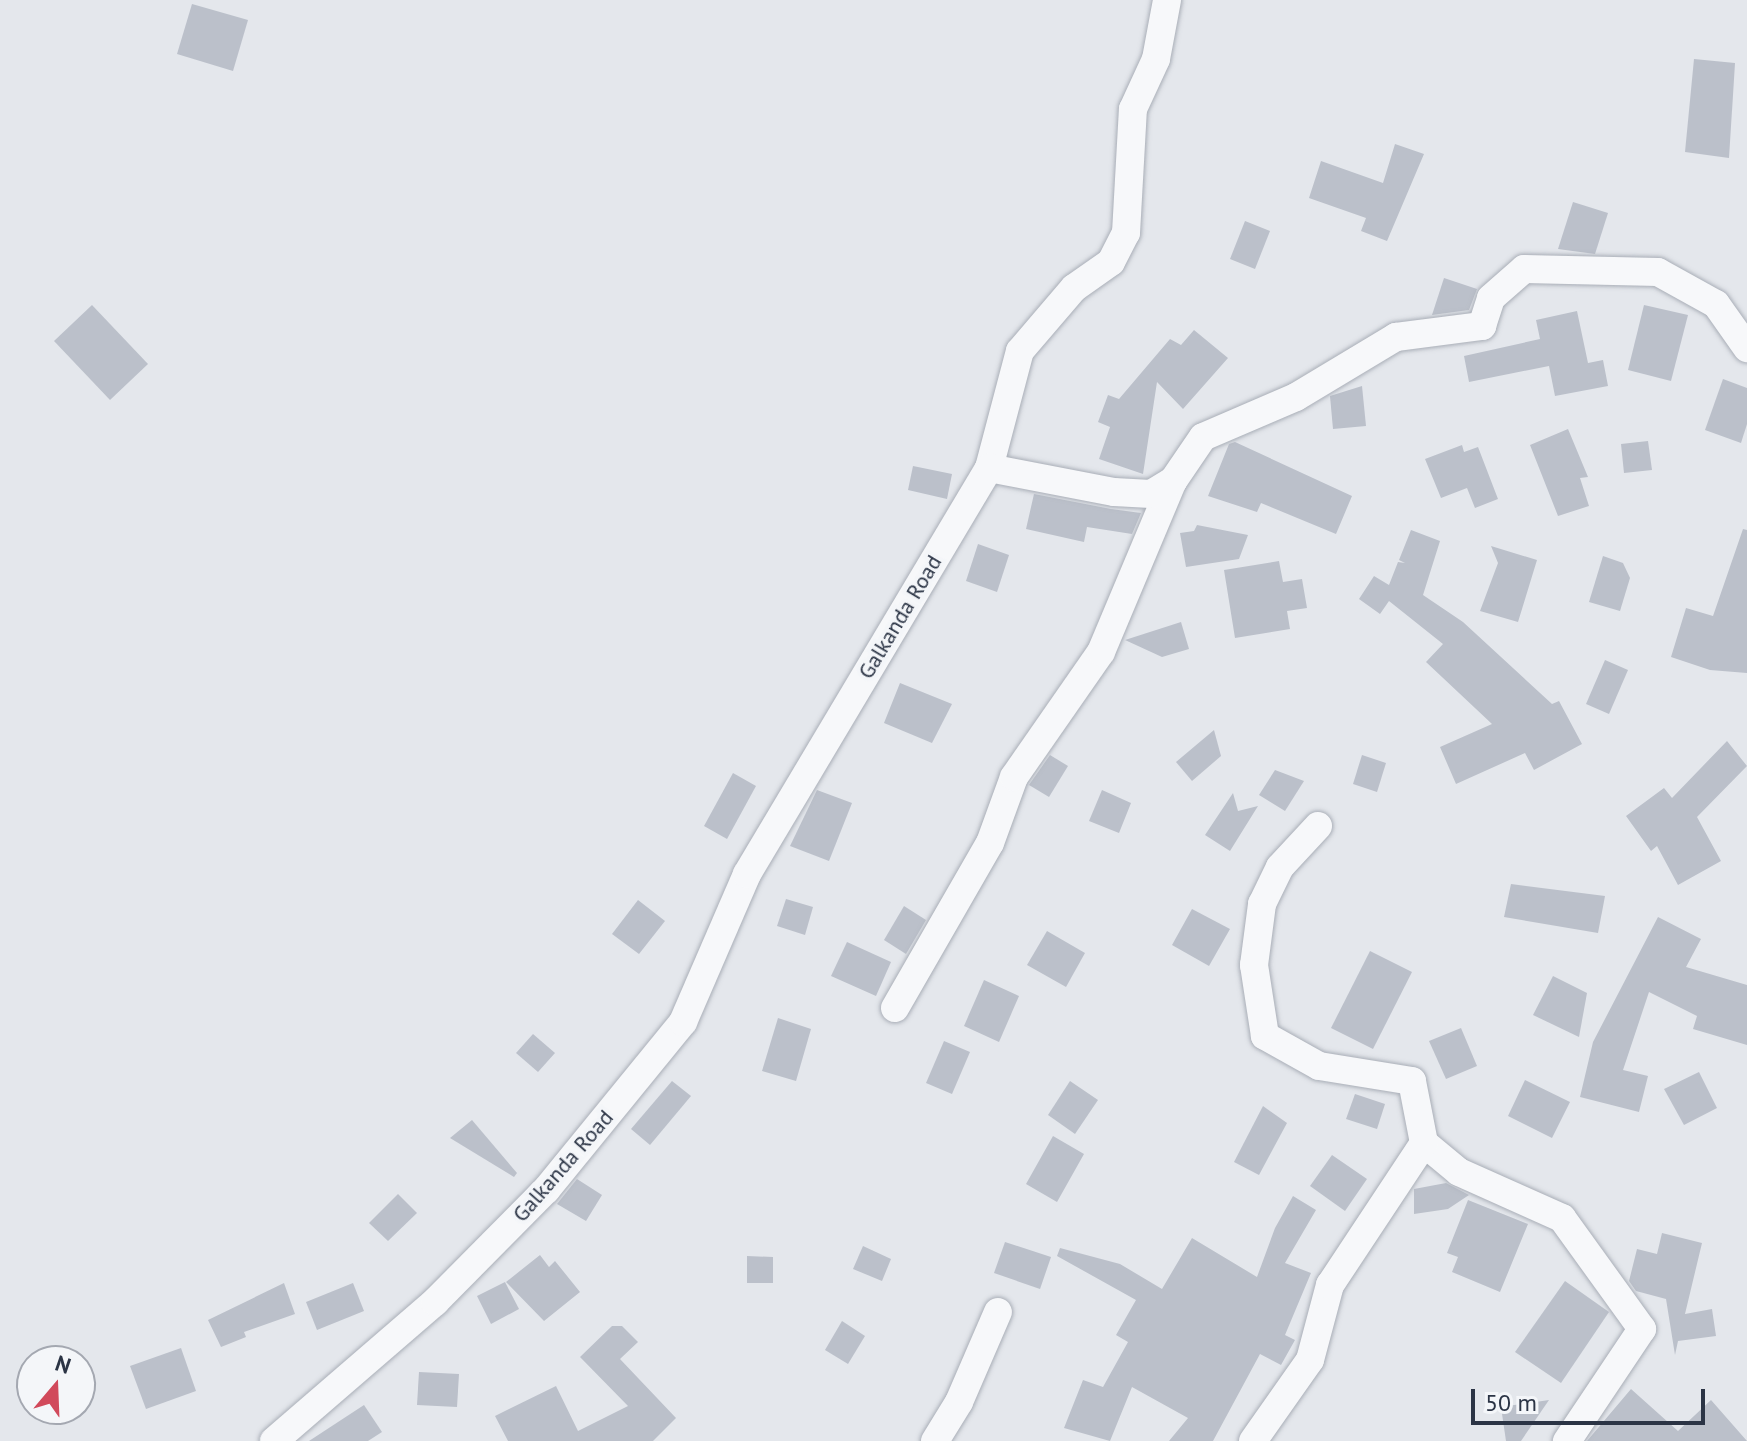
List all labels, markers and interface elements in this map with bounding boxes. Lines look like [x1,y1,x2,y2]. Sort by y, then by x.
street label: Galkanda Road [853,550,947,684]
street label: Galkanda Road [507,1105,619,1227]
north arrow [16,1345,96,1425]
text: N [52,1349,75,1380]
scale bar [1475,1373,1709,1423]
text: 50 m [1485,1387,1537,1418]

